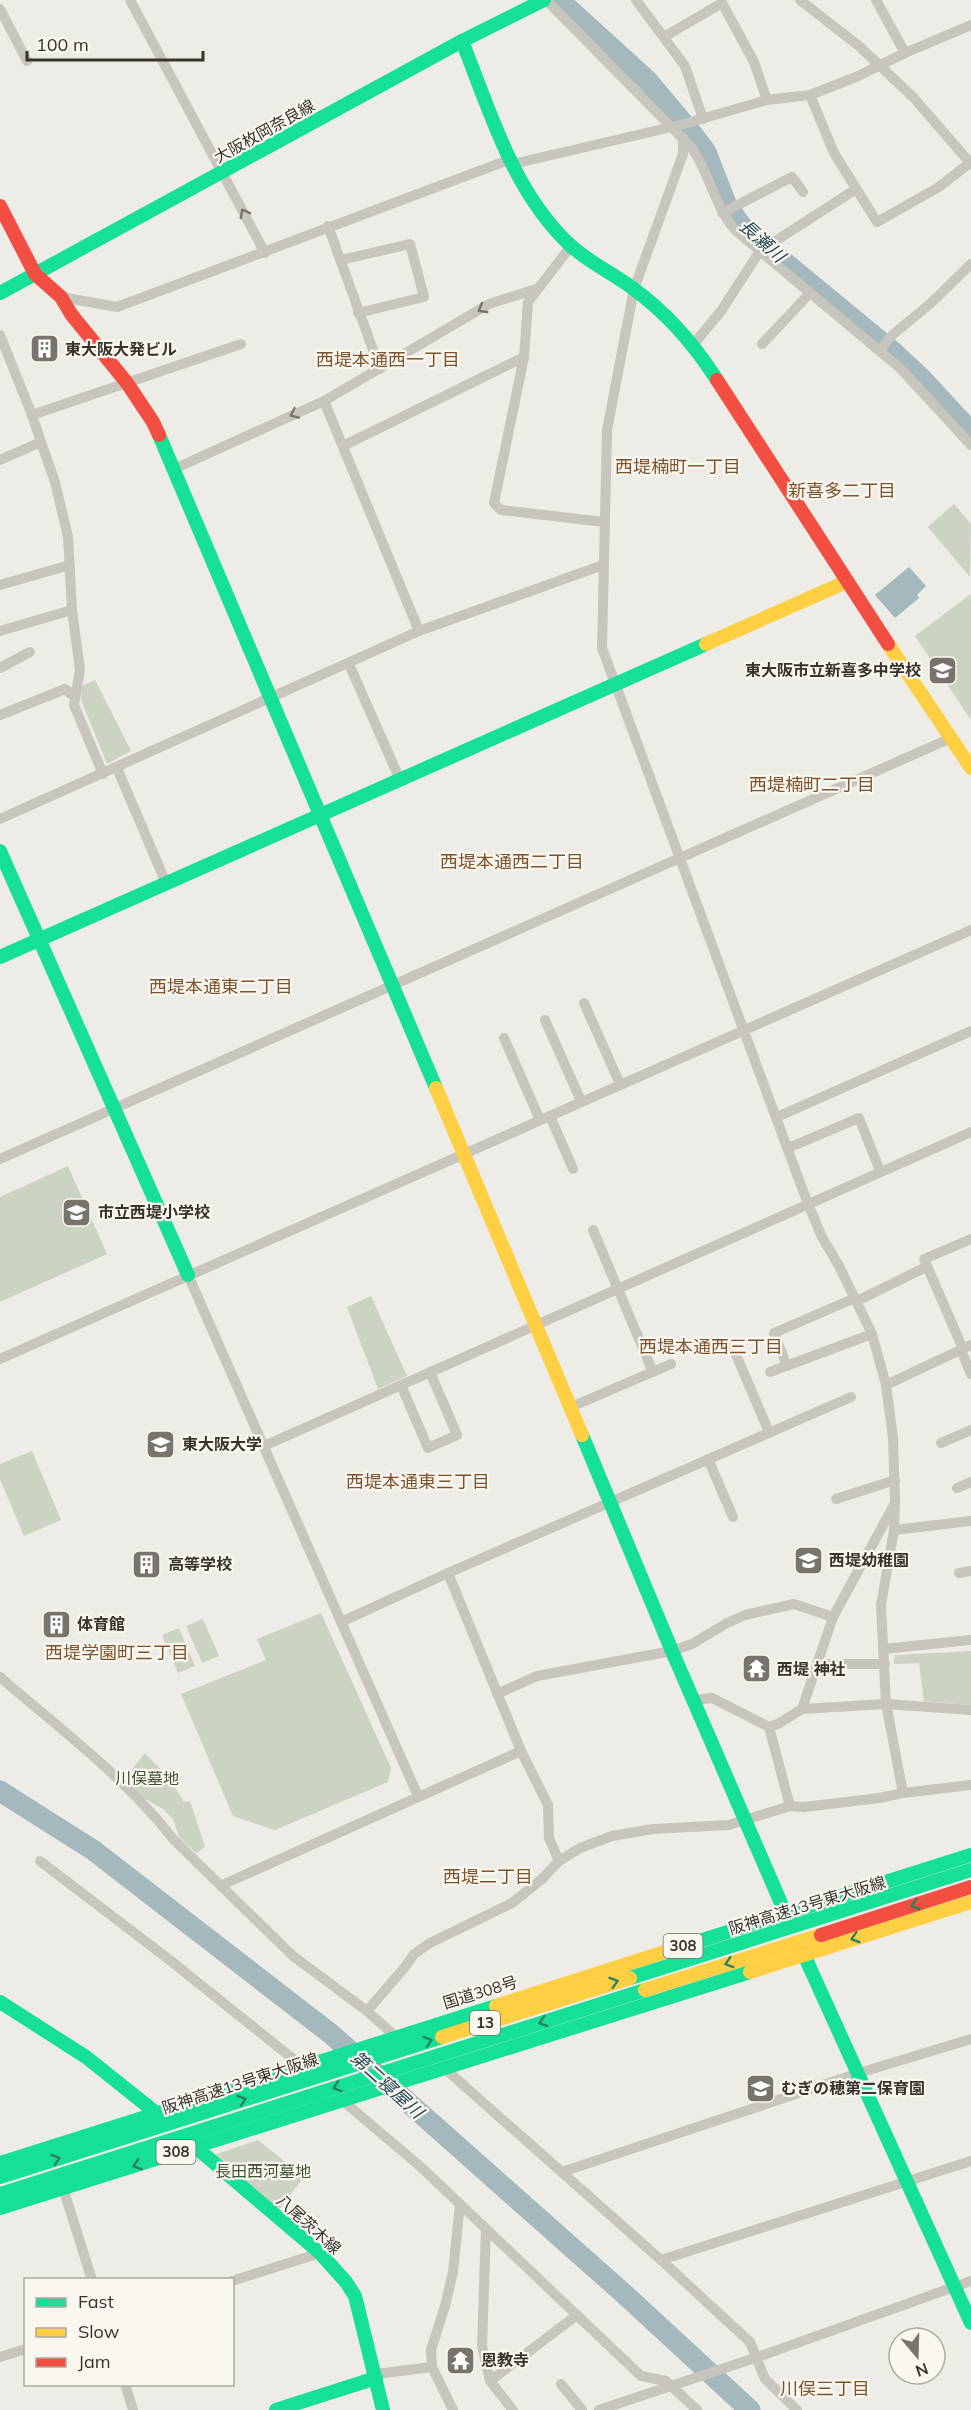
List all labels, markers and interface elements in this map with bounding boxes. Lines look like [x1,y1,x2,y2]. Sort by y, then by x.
scale bar [27,24,202,62]
text: 100 m [36,33,89,56]
street label: 大阪枚岡奈良線 [210,95,318,167]
one-way arrow [240,209,251,219]
water label: 長瀬川 [735,214,792,269]
one-way arrow [478,302,488,313]
building icon: 東大阪大発ビル [28,333,60,365]
place label: 東大阪大発ビル [65,339,177,359]
district label: 西堤本通西一丁目 [316,348,460,371]
one-way arrow [289,407,300,419]
district label: 西堤楠町一丁目 [615,455,741,478]
district label: 新喜多二丁目 [788,479,896,502]
school or university icon: 東大阪市立新喜多中学校 [926,654,958,686]
place label: 東大阪市立新喜多中学校 [745,660,921,680]
district label: 西堤楠町二丁目 [749,773,875,796]
district label: 西堤本通西二丁目 [440,850,584,873]
district label: 西堤本通東二丁目 [149,975,293,998]
school or university icon: 市立西堤小学校 [61,1196,93,1228]
place label: 市立西堤小学校 [98,1202,210,1222]
district label: 西堤本通西三丁目 [639,1335,783,1358]
school or university icon: 東大阪大学 [145,1428,177,1460]
place label: 東大阪大学 [182,1434,262,1454]
district label: 西堤本通東三丁目 [346,1470,490,1493]
school or university icon: 西堤幼稚園 [792,1544,824,1576]
building icon: 高等学校 [131,1548,163,1580]
place label: 西堤幼稚園 [829,1550,909,1570]
place label: 高等学校 [168,1554,232,1574]
building icon: 体育館 [40,1608,72,1640]
place label: 体育館 [77,1614,125,1634]
district label: 西堤学園町三丁目 [45,1641,189,1664]
temple icon: 西堤 神社 [740,1653,772,1685]
place label: 西堤 神社 [777,1659,845,1679]
park label: 川俣墓地 [115,1768,179,1788]
district label: 西堤二丁目 [443,1865,533,1888]
street label: 阪神高速13号東大阪線 [726,1872,888,1938]
one-way arrow [910,1898,921,1910]
one-way arrow [850,1931,861,1944]
road number: 308 [664,1934,702,1958]
one-way arrow [724,1956,735,1969]
street label: 国道308号 [440,1971,520,2013]
one-way arrow [608,1977,619,1990]
road number: 13 [470,2011,500,2035]
one-way arrow [538,2015,549,2027]
one-way arrow [422,2036,433,2048]
water label: 第二寝屋川 [346,2046,430,2125]
street label: 阪神高速13号東大阪線 [159,2048,321,2118]
school or university icon: むぎの穂第二保育園 [744,2072,776,2104]
place label: むぎの穂第二保育園 [781,2078,925,2098]
one-way arrow [332,2080,343,2092]
one-way arrow [236,2095,247,2107]
road number: 308 [156,2140,195,2164]
one-way arrow [50,2154,61,2166]
one-way arrow [132,2157,143,2170]
park label: 長田西河墓地 [215,2161,311,2181]
street label: 八尾茨木線 [273,2190,345,2258]
legend [24,2278,234,2386]
text: Fast [78,2290,114,2313]
text: Slow [78,2320,120,2343]
north arrow [887,2326,947,2386]
temple icon: 恩教寺 [444,2344,476,2376]
text: Jam [78,2350,111,2373]
place label: 恩教寺 [481,2350,529,2370]
text: N [913,2359,931,2382]
district label: 川俣三丁目 [780,2377,870,2400]

